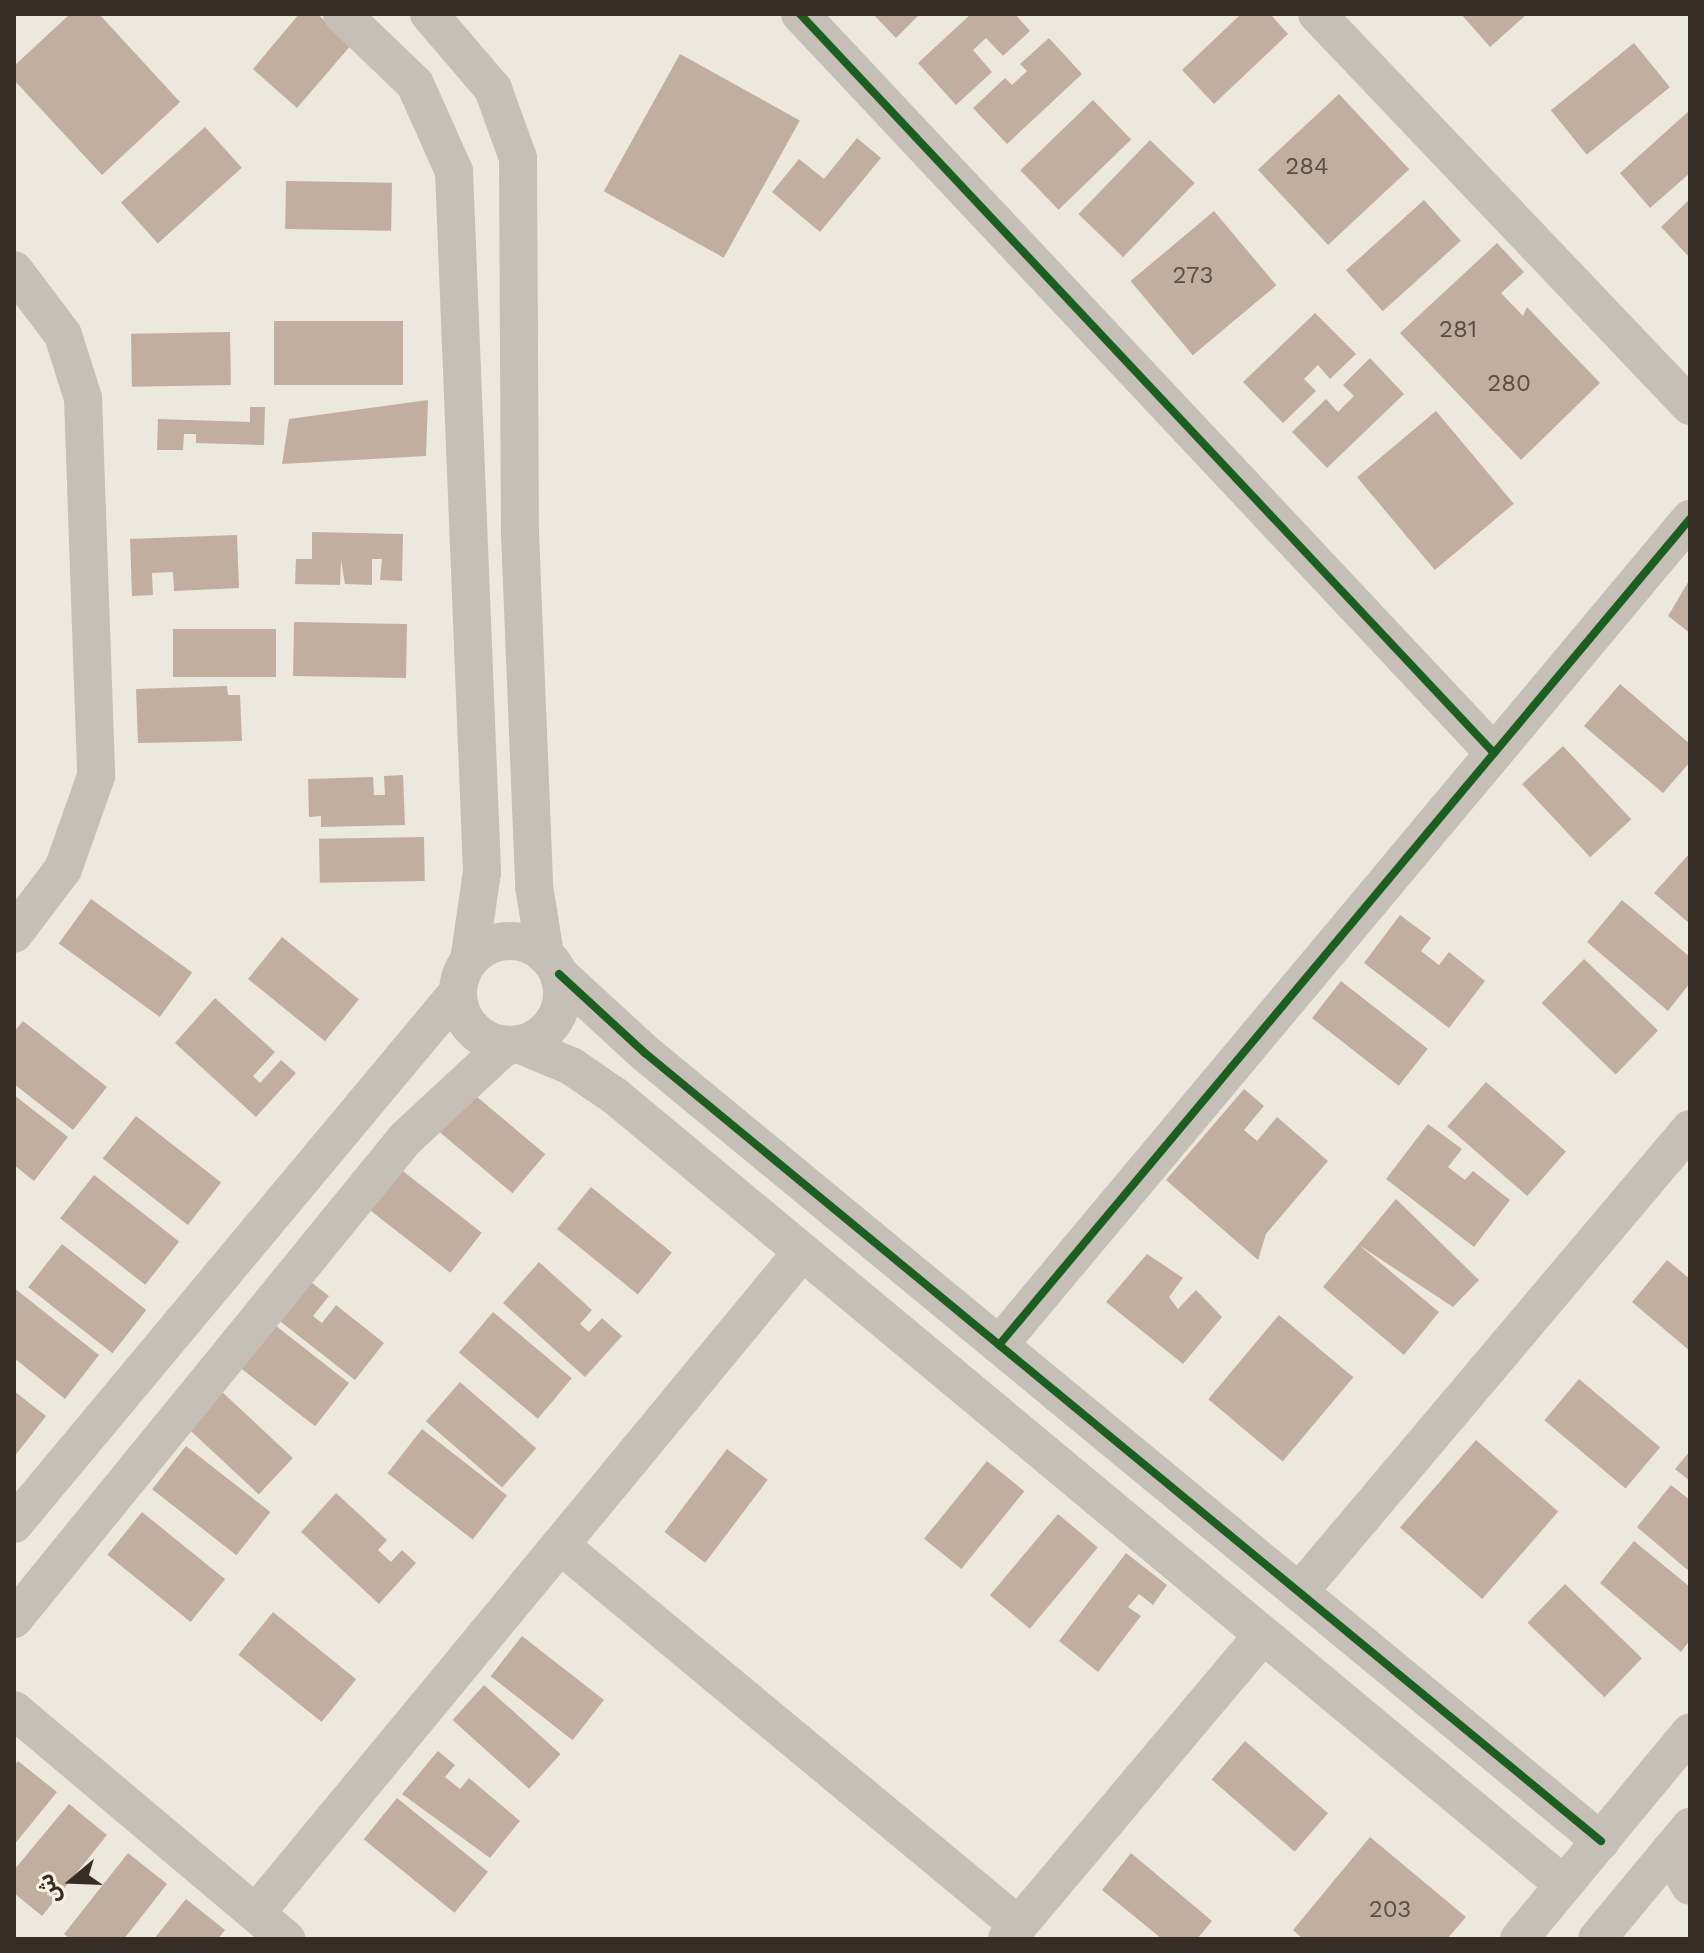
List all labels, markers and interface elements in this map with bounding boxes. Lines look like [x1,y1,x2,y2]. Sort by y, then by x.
house number: 284 [1285,153,1329,181]
house number: 273 [1173,262,1213,290]
house number: 281 [1439,316,1477,344]
house number: 280 [1487,370,1531,398]
north arrow [32,1841,112,1921]
text: ش [32,1871,66,1907]
house number: 203 [1369,1896,1411,1924]

